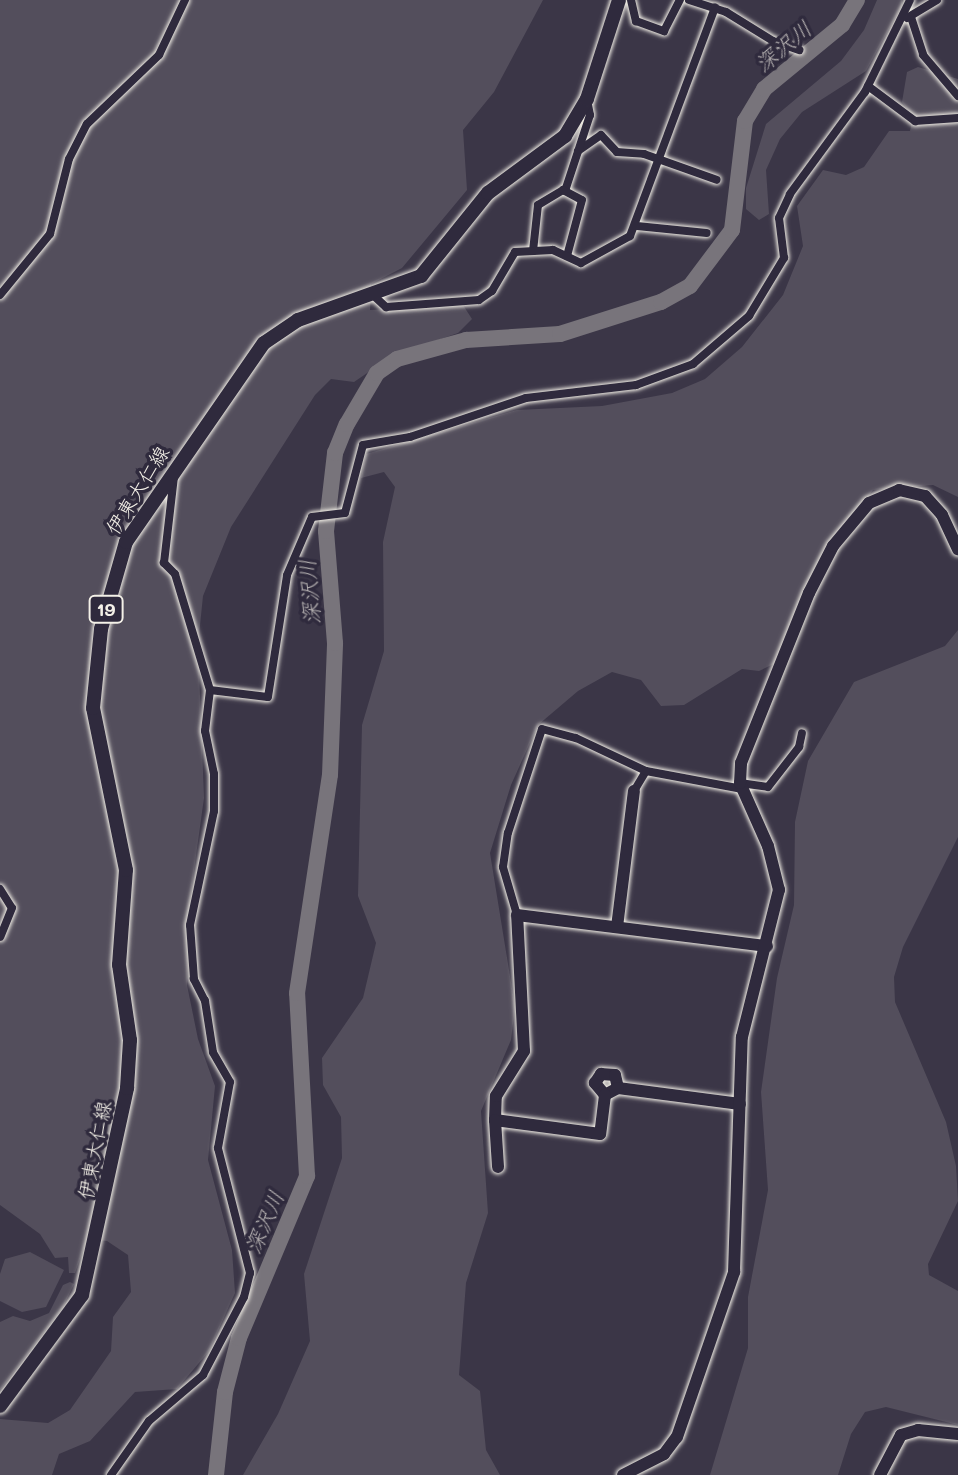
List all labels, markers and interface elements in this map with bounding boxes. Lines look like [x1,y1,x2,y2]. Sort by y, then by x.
water label: 深沢川 [749,15,817,77]
street label: 伊東大仁線 [100,441,174,539]
water label: 深沢川 [293,558,325,626]
road number: 19 [88,595,124,623]
street label: 伊東大仁線 [73,1099,115,1201]
water label: 深沢川 [239,1186,289,1258]

